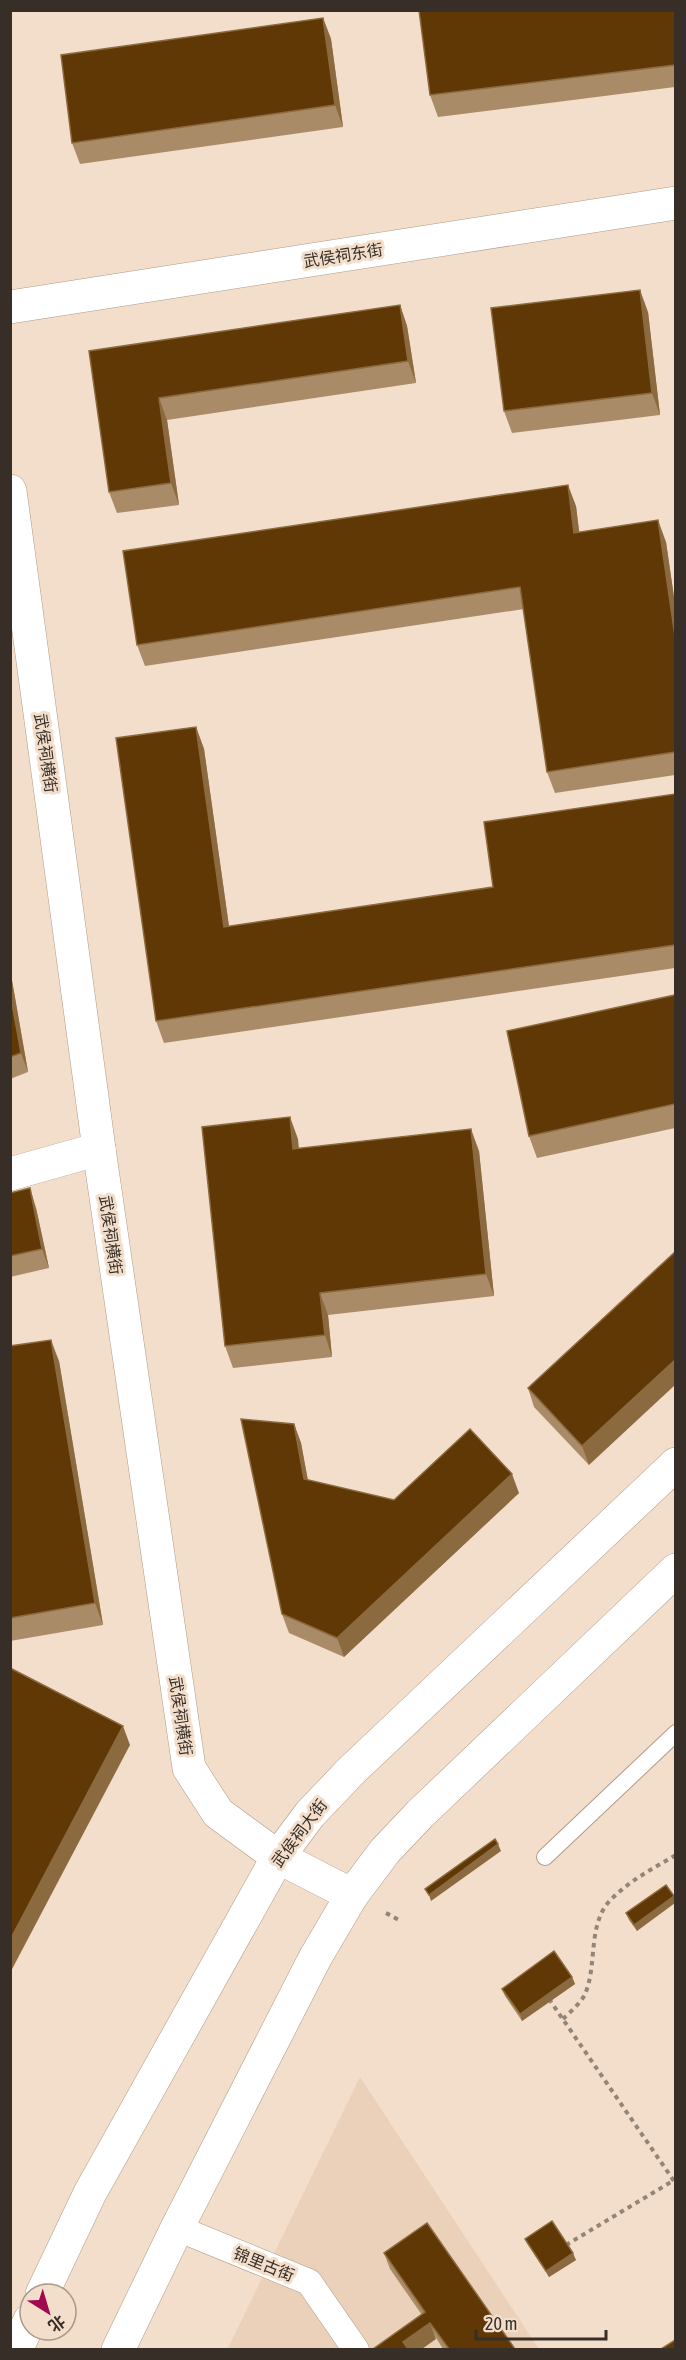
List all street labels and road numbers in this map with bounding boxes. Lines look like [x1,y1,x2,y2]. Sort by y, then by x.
street label: 武侯祠东街 [302,240,384,270]
street label: 武侯祠横街 [32,712,60,794]
street label: 武侯祠横街 [97,1194,125,1276]
street label: 武侯祠横街 [167,1675,195,1757]
street label: 武侯祠大街 [268,1796,330,1870]
street label: 锦里古街 [231,2244,297,2284]

